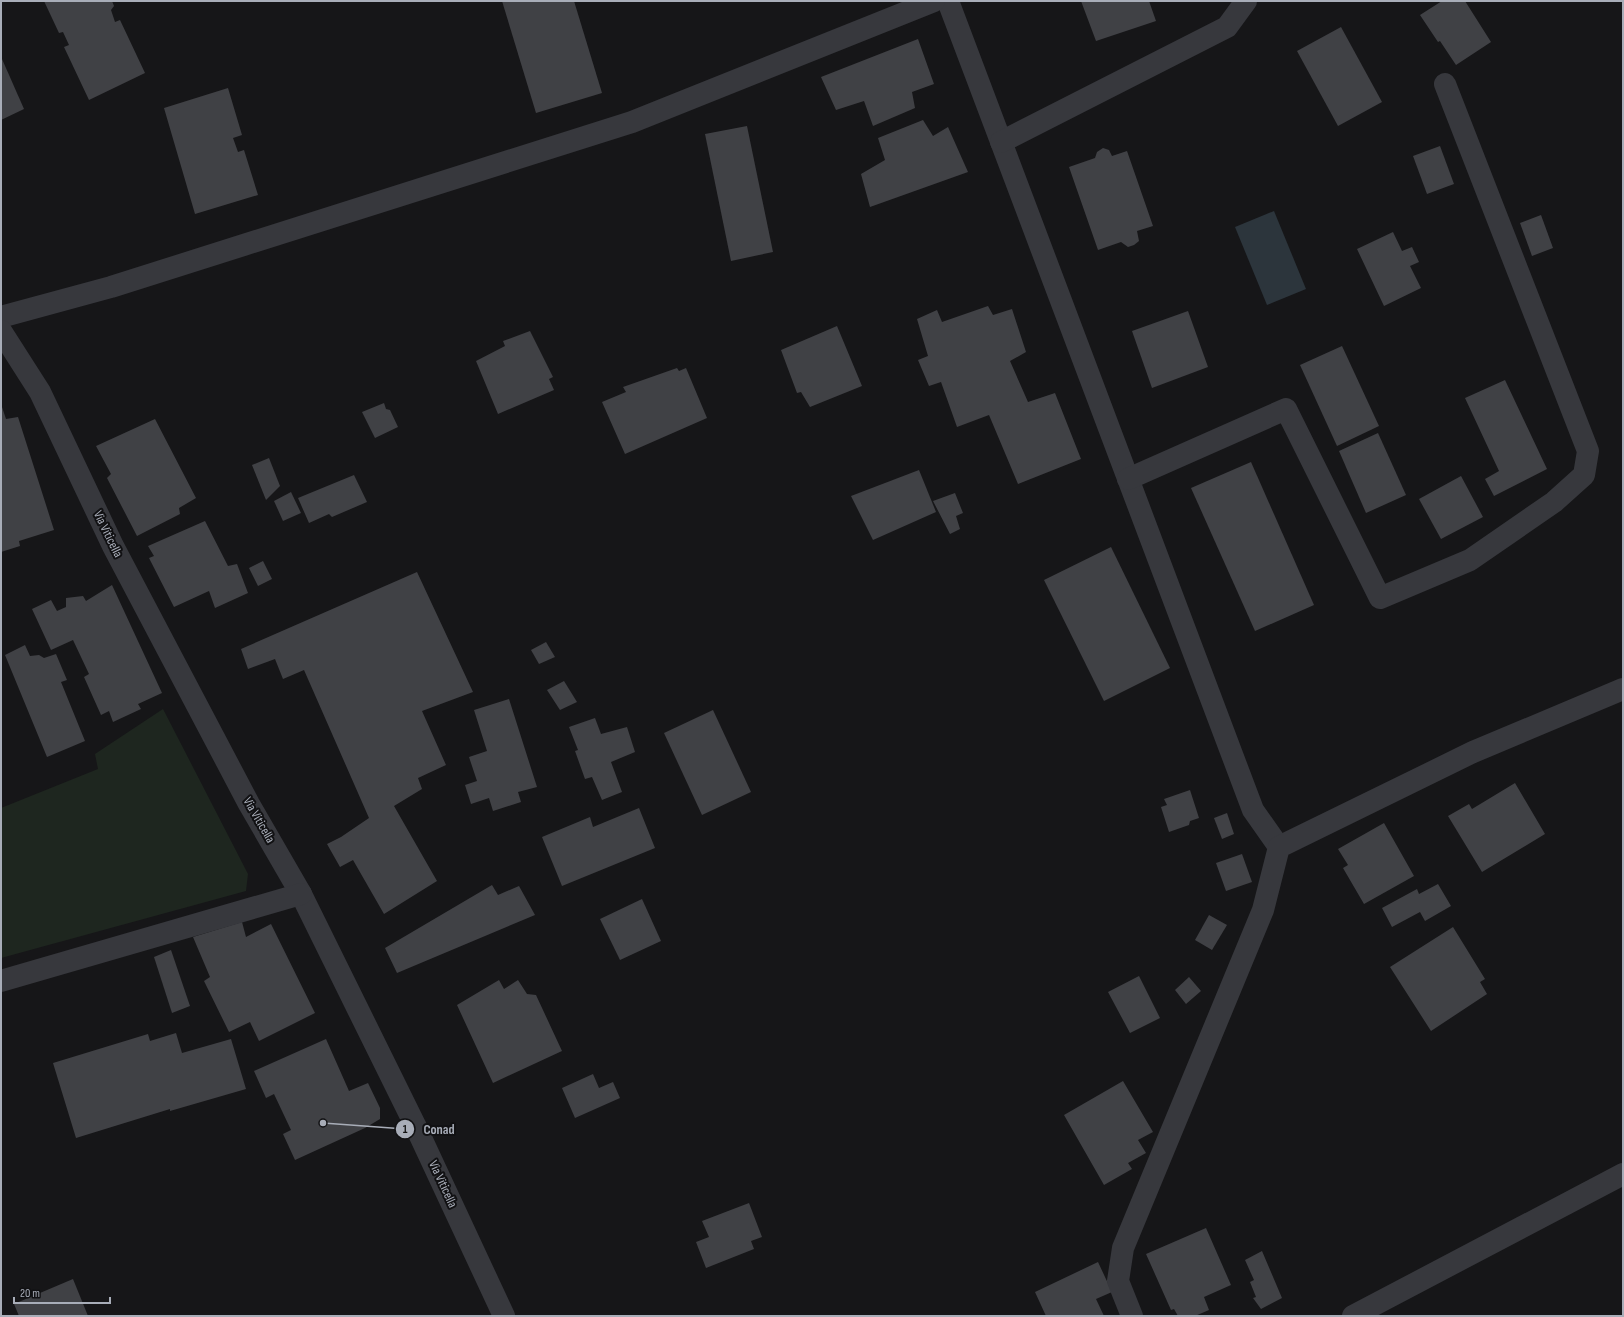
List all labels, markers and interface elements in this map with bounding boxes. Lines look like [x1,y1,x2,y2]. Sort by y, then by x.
street label: Via Viticella [90,508,126,560]
street label: Via Viticella [240,794,278,846]
callout: Conad [395,1116,462,1142]
text: Conad [423,1121,455,1138]
text: 1 [403,1122,408,1137]
street label: Via Viticella [425,1158,461,1210]
scale bar [14,1279,110,1305]
text: 20 m [20,1286,40,1301]

